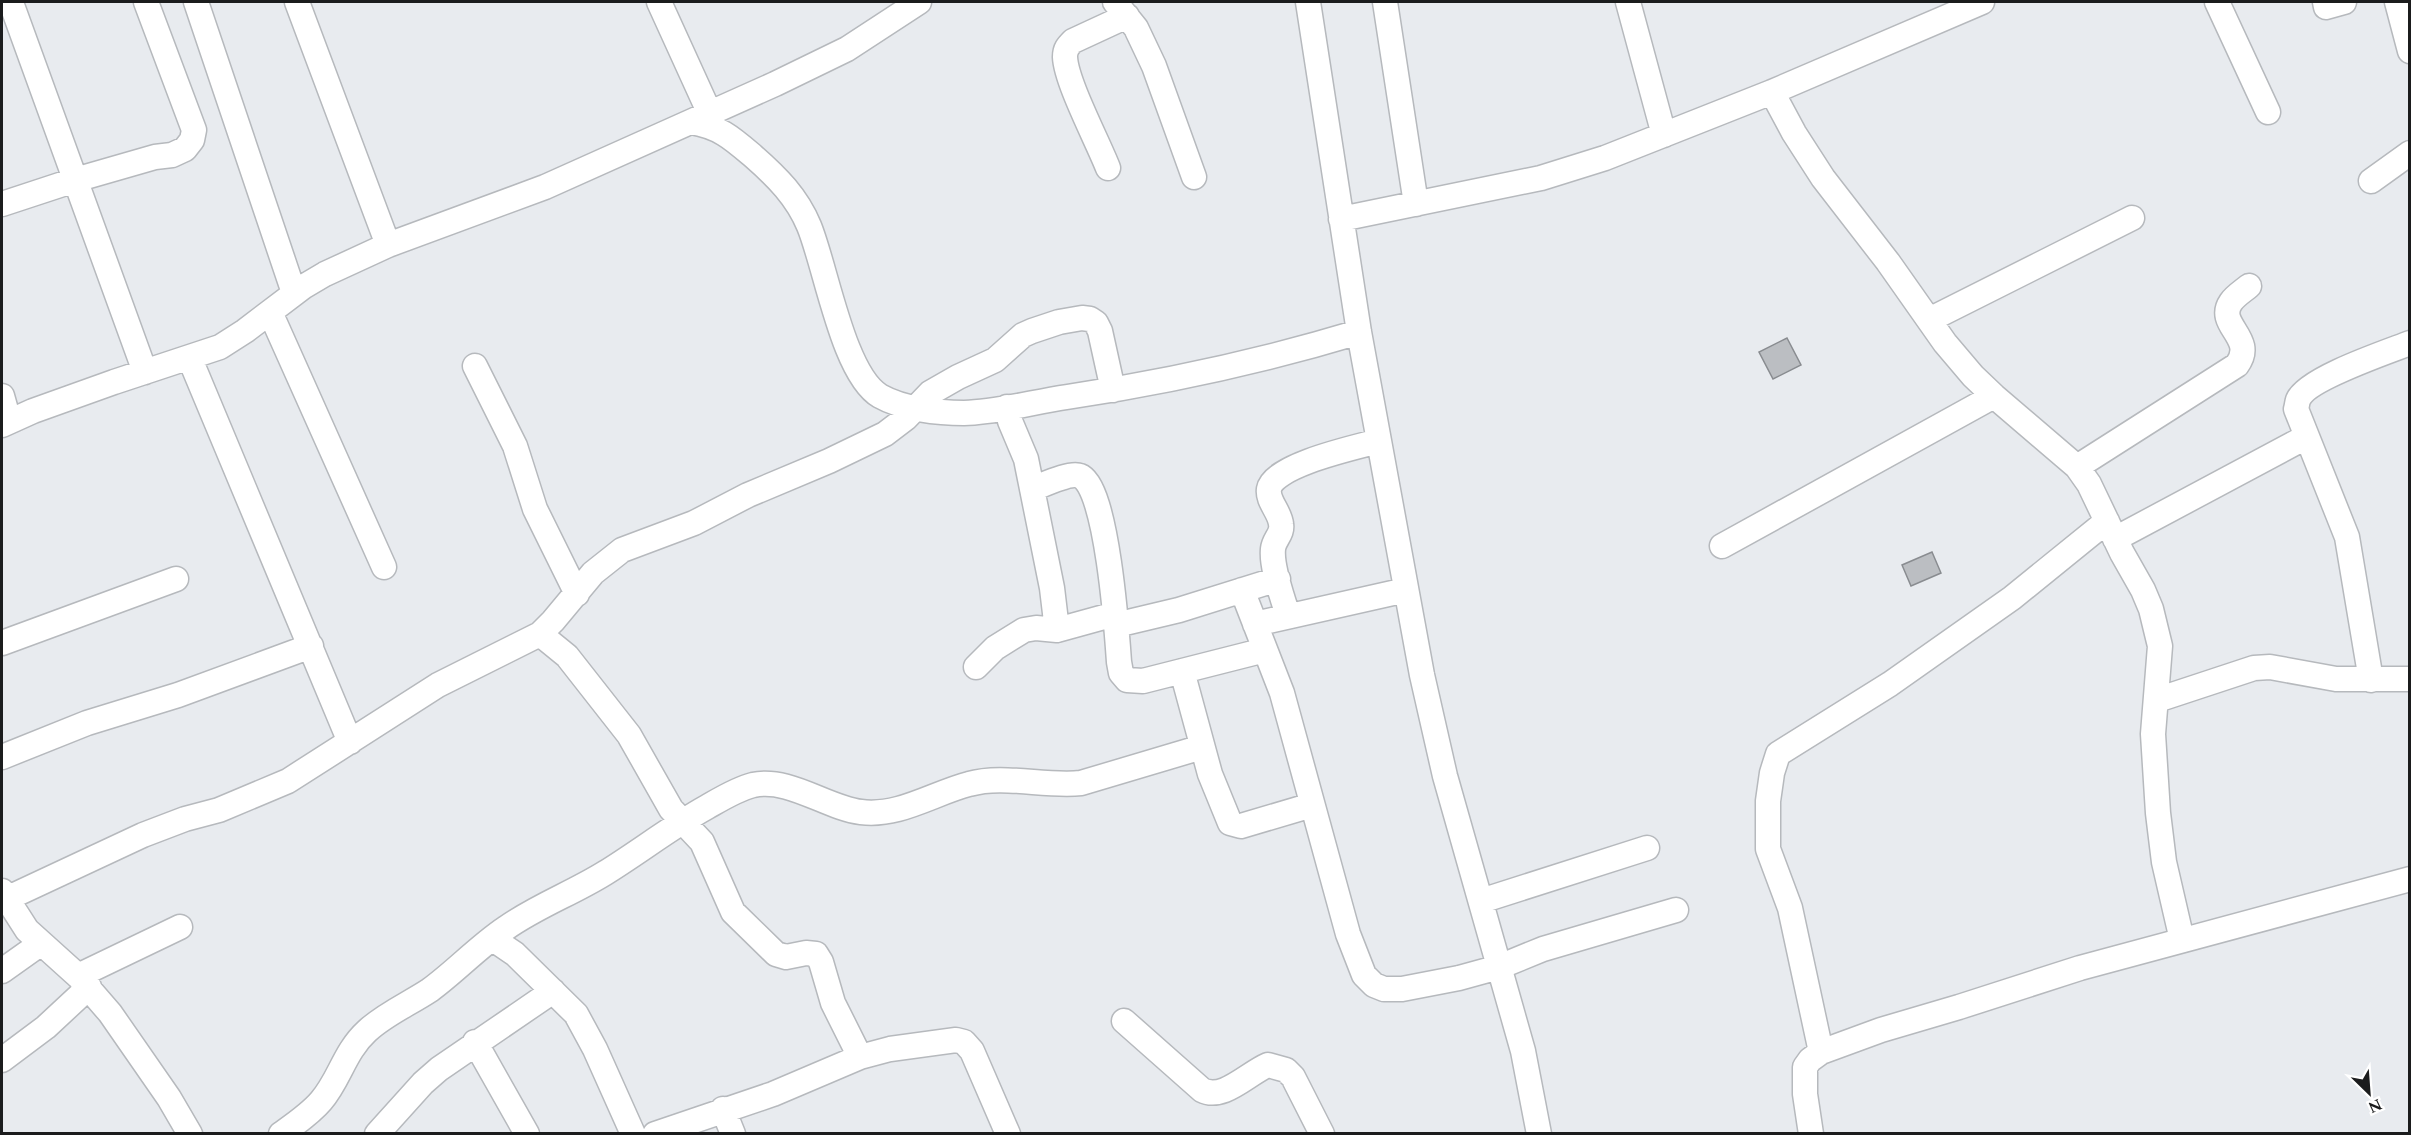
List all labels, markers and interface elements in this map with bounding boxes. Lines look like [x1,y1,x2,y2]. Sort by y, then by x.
north arrow [2339,1063,2399,1123]
text: N [2364,1092,2386,1119]

